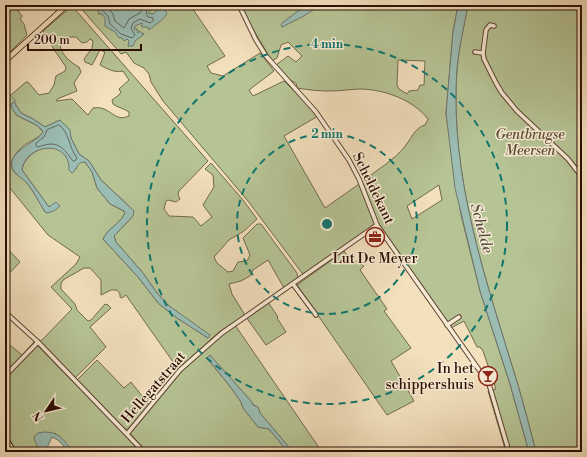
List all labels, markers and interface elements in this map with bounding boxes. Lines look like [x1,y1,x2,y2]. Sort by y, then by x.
scale bar [28,26,141,52]
text: 200 m [34,33,70,48]
text: 4 min [311,37,344,52]
park label: Gentbrugse Meersen [495,126,565,160]
text: 2 min [311,127,343,142]
street label: Scheldekant [348,150,398,227]
water label: Schelde [466,201,497,255]
centre of rings [320,217,334,231]
office icon: Lut De Meyer [364,226,386,248]
place label: Lut De Meyer [332,250,418,268]
street label: Hellegatstraat [118,348,190,427]
place label: In het schippershuis [385,360,474,394]
bar icon: In het schippershuis [477,365,499,387]
north arrow [26,391,66,431]
text: N [30,408,47,424]

